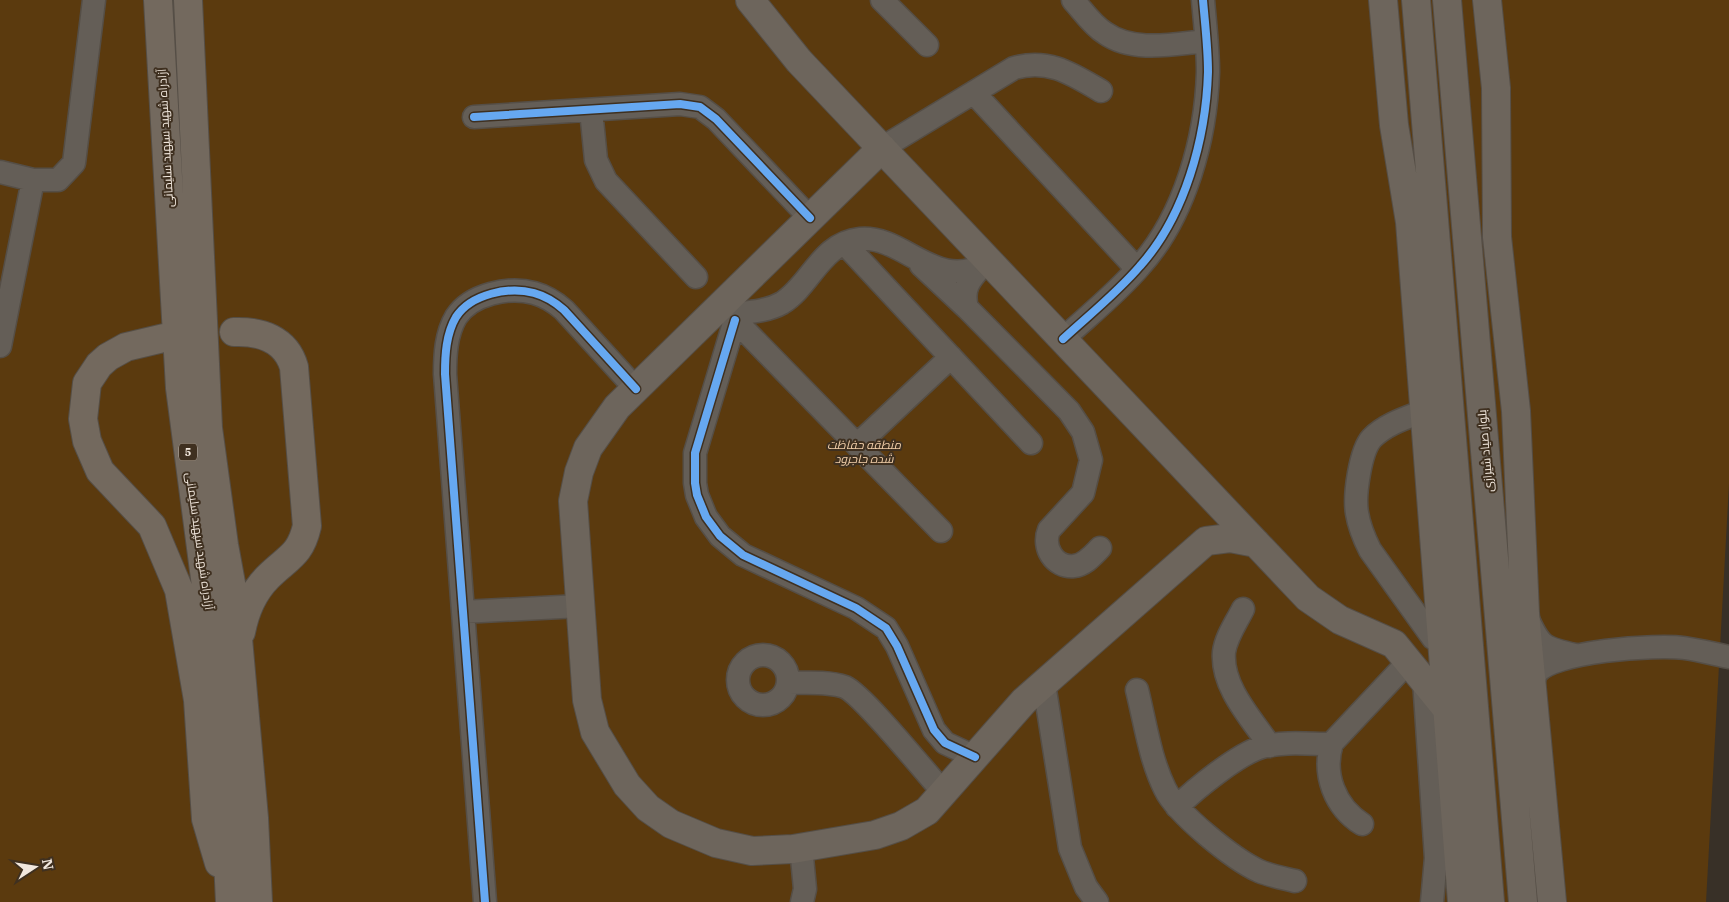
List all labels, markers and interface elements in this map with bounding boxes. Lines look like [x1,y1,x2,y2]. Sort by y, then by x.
street label: آزادراه شهید سپهبد سلیمانی [154,67,177,208]
street label: بلوار صیاد شیرازی [1474,409,1496,493]
park label: منطقه حفاظت شده جاجرود [827,437,901,466]
road number: 5 [179,444,197,461]
street label: آزادراه شهید سپهبد سلیمانی [182,471,217,612]
north arrow [10,842,60,892]
text: N [38,857,58,872]

